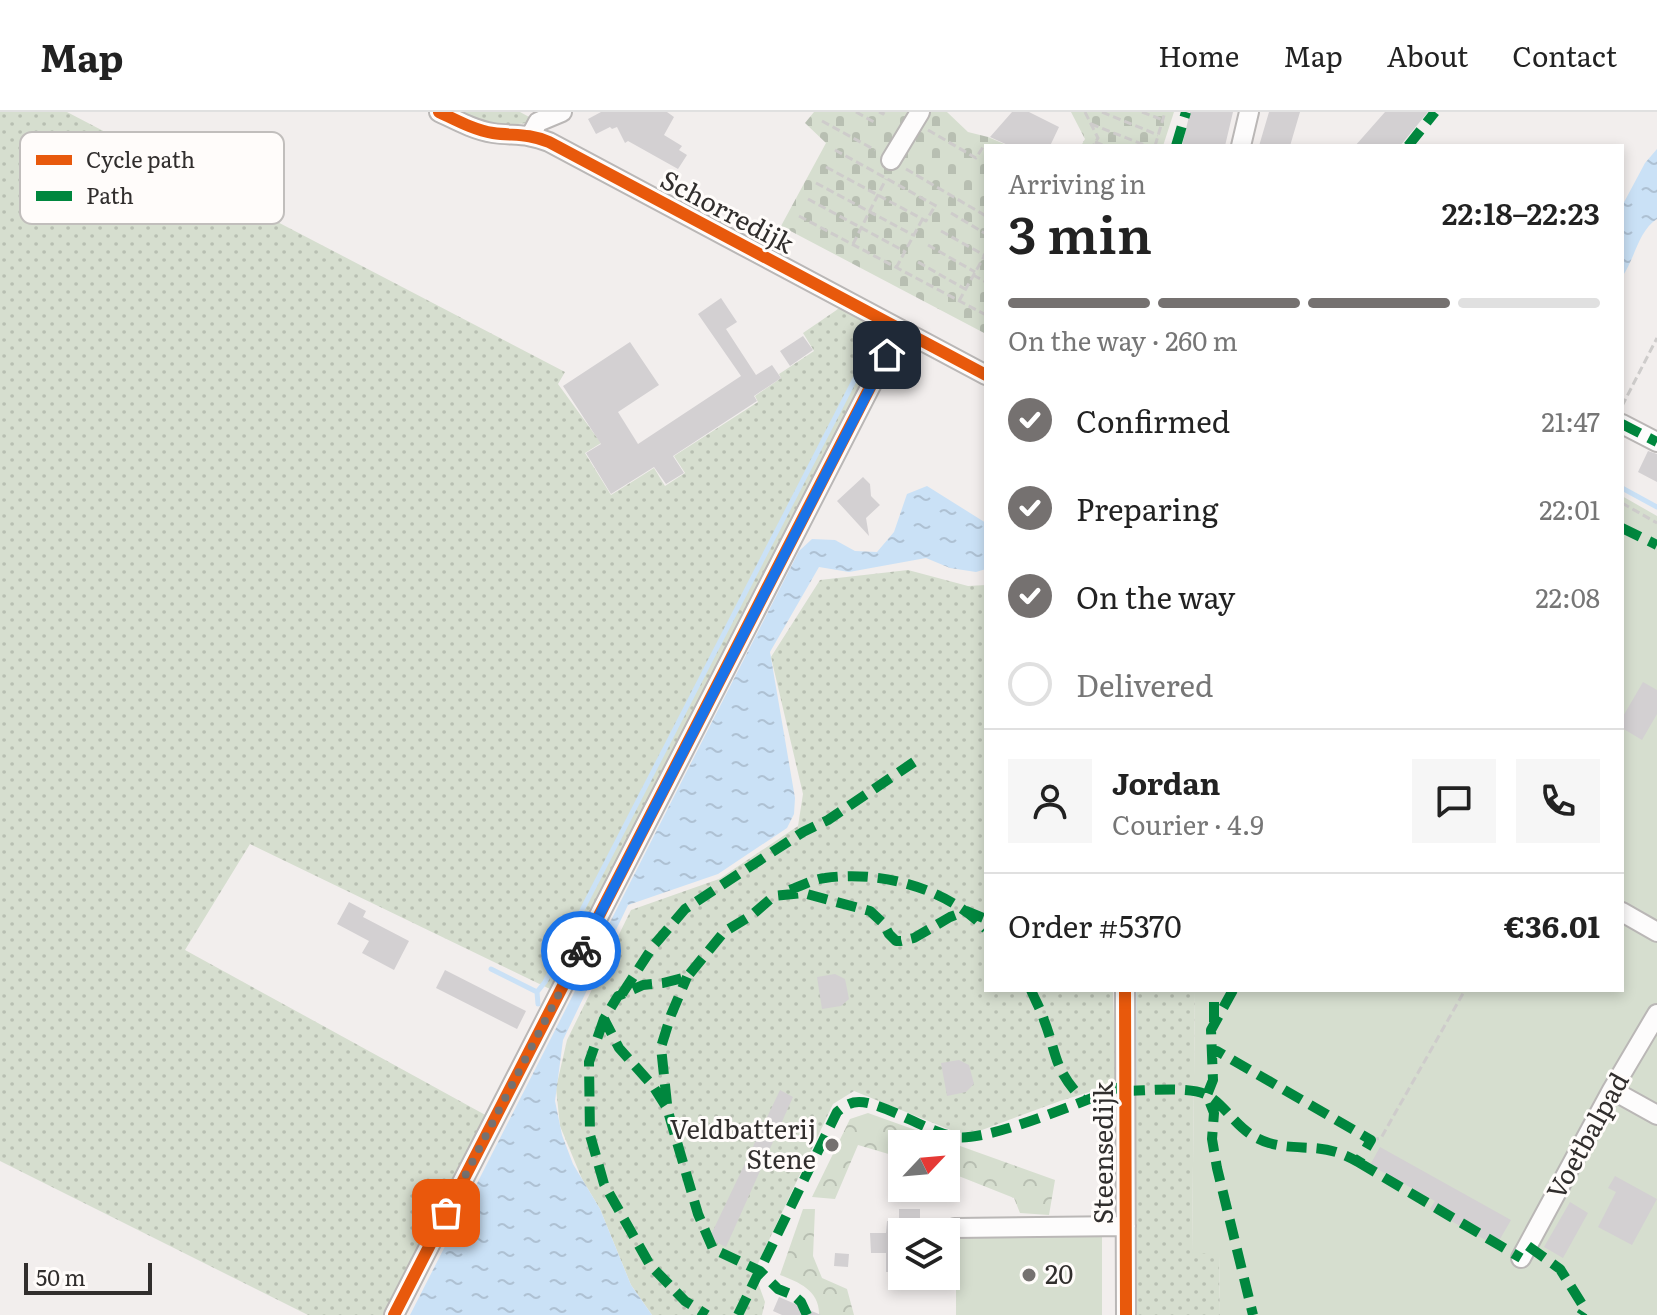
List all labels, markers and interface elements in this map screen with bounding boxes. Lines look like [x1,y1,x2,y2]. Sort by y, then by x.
text: Map [40,27,124,84]
text: Home [1158,34,1239,76]
text: Map [1283,34,1343,76]
text: About [1387,34,1468,76]
text: Contact [1512,34,1617,76]
legend [20,132,284,224]
text: Cycle path [86,142,195,175]
street label: Schorredijk [655,158,803,262]
text: Arriving in [1008,163,1146,202]
text: Path [86,178,134,211]
text: 22:18–22:23 [1442,190,1600,234]
text: 3 min [1008,193,1152,270]
text: On the way · 260 m [1008,320,1238,359]
pin [853,321,921,389]
icon: home [865,333,909,377]
icon: check [1008,398,1052,442]
text: Confirmed [1076,398,1230,442]
text: 21:47 [1541,401,1600,440]
icon: check [1008,486,1052,530]
text: Preparing [1076,486,1218,530]
text: 22:01 [1539,489,1600,528]
icon: check [1008,574,1052,618]
text: On the way [1076,574,1235,618]
text: 22:08 [1536,577,1600,616]
text: Delivered [1076,662,1213,706]
button: person [1008,759,1092,843]
button: chat [1412,759,1496,843]
button: phone [1516,759,1600,843]
text: Jordan [1112,760,1220,804]
text: Courier · 4.9 [1112,804,1264,843]
text: Order #5370 [1008,903,1182,947]
text: €36.01 [1504,903,1600,947]
courier [541,911,621,991]
icon: bike [559,929,603,973]
street label: Voetbalpad [1535,1064,1637,1205]
street label: Steensedijk [1082,1081,1121,1224]
place label: Veldbatterij Stene [670,1108,816,1177]
north arrow [888,1130,960,1202]
map controls [888,1130,960,1290]
marker: Veldbatterij Stene [823,1136,841,1154]
pin [412,1179,480,1247]
icon: bag [424,1191,468,1235]
button: layers [888,1218,960,1290]
place label: 20 [1045,1253,1073,1292]
scale bar [24,1259,152,1295]
text: 50 m [36,1260,86,1293]
marker: 20 [1020,1266,1038,1284]

